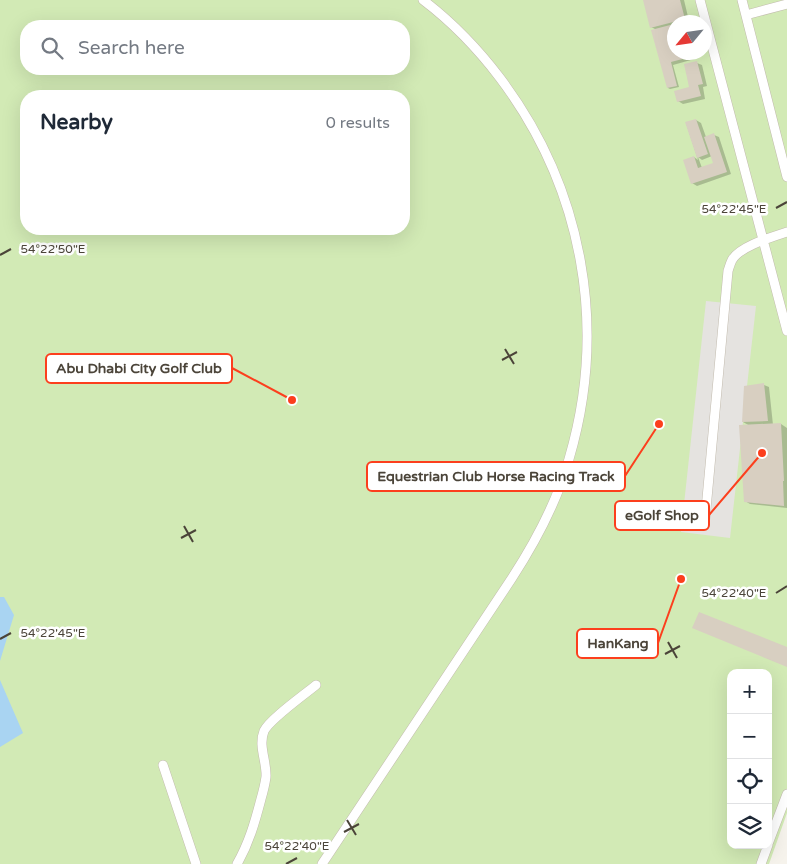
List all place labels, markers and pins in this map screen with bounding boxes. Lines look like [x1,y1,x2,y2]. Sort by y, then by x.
callout: Abu Dhabi City Golf Club [46,354,232,383]
callout: Equestrian Club Horse Racing Track [367,462,625,491]
callout: eGolf Shop [615,501,709,530]
callout: HanKang [577,629,658,658]

